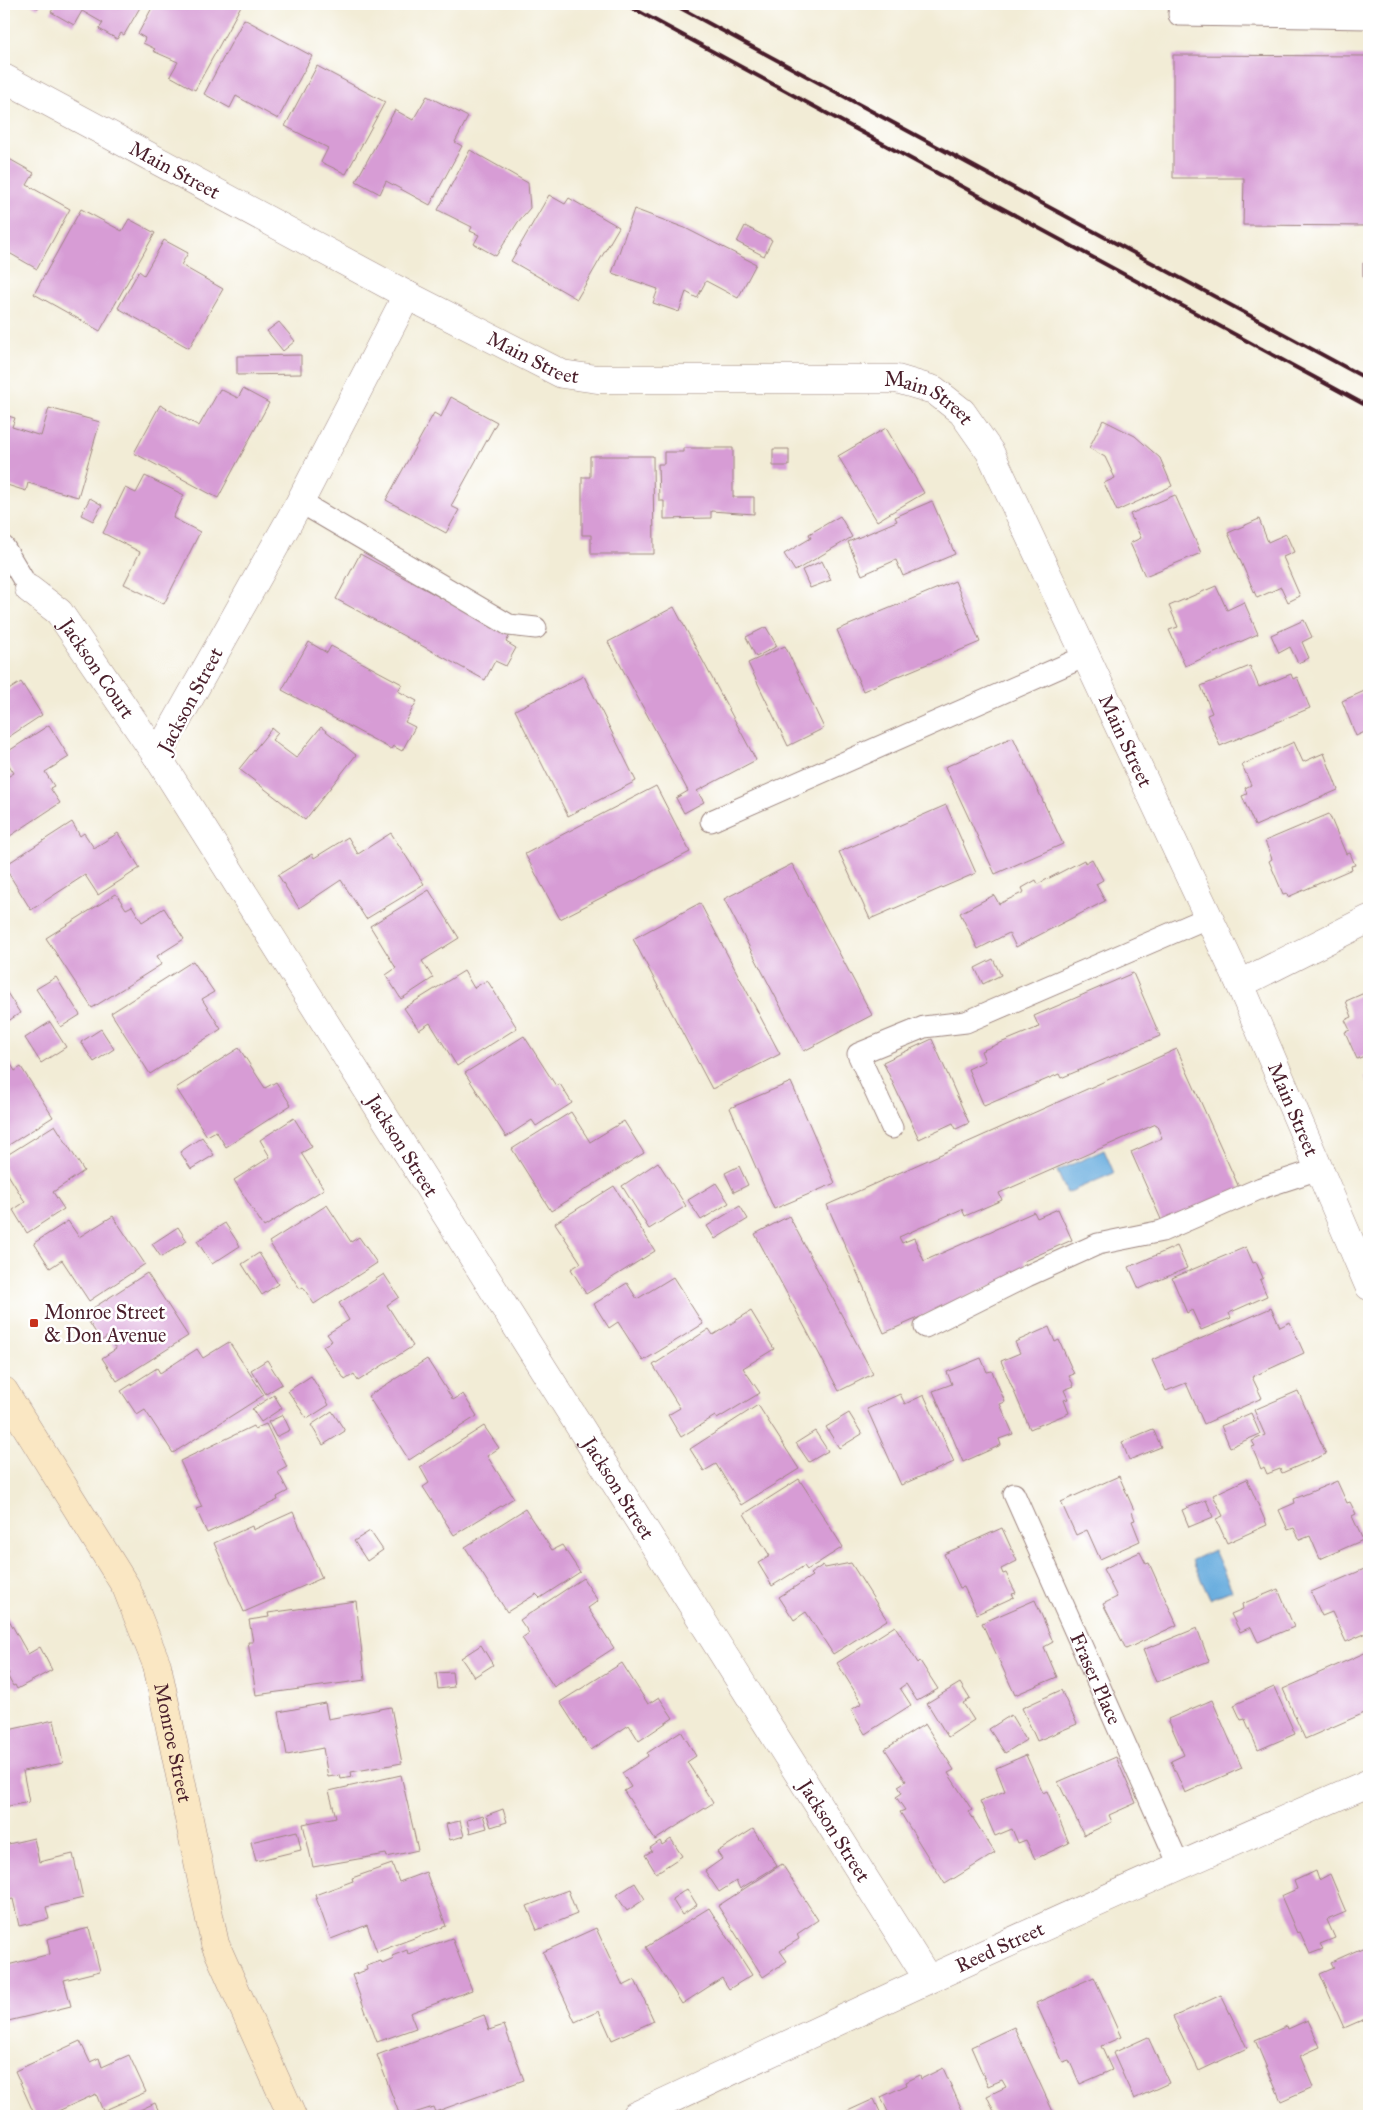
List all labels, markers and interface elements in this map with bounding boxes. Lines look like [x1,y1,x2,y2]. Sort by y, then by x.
street label: Main Street [125,136,224,204]
street label: Main Street [483,326,581,388]
street label: Main Street [884,367,979,429]
street label: Jackson Court [53,612,140,723]
street label: Jackson Street [151,643,229,759]
street label: Main Street [1094,691,1158,791]
street label: Main Street [1263,1059,1324,1160]
street label: Jackson Street [360,1088,444,1201]
place label: Monroe Street & Don Avenue [44,1300,166,1347]
marker: Monroe Street & Don Avenue [28,1317,40,1329]
street label: Jackson Street [576,1431,660,1544]
street label: Fraser Place [1065,1629,1127,1728]
street label: Monroe Street [149,1681,197,1804]
street label: Jackson Street [791,1773,876,1886]
street label: Reed Street [952,1916,1048,1977]

